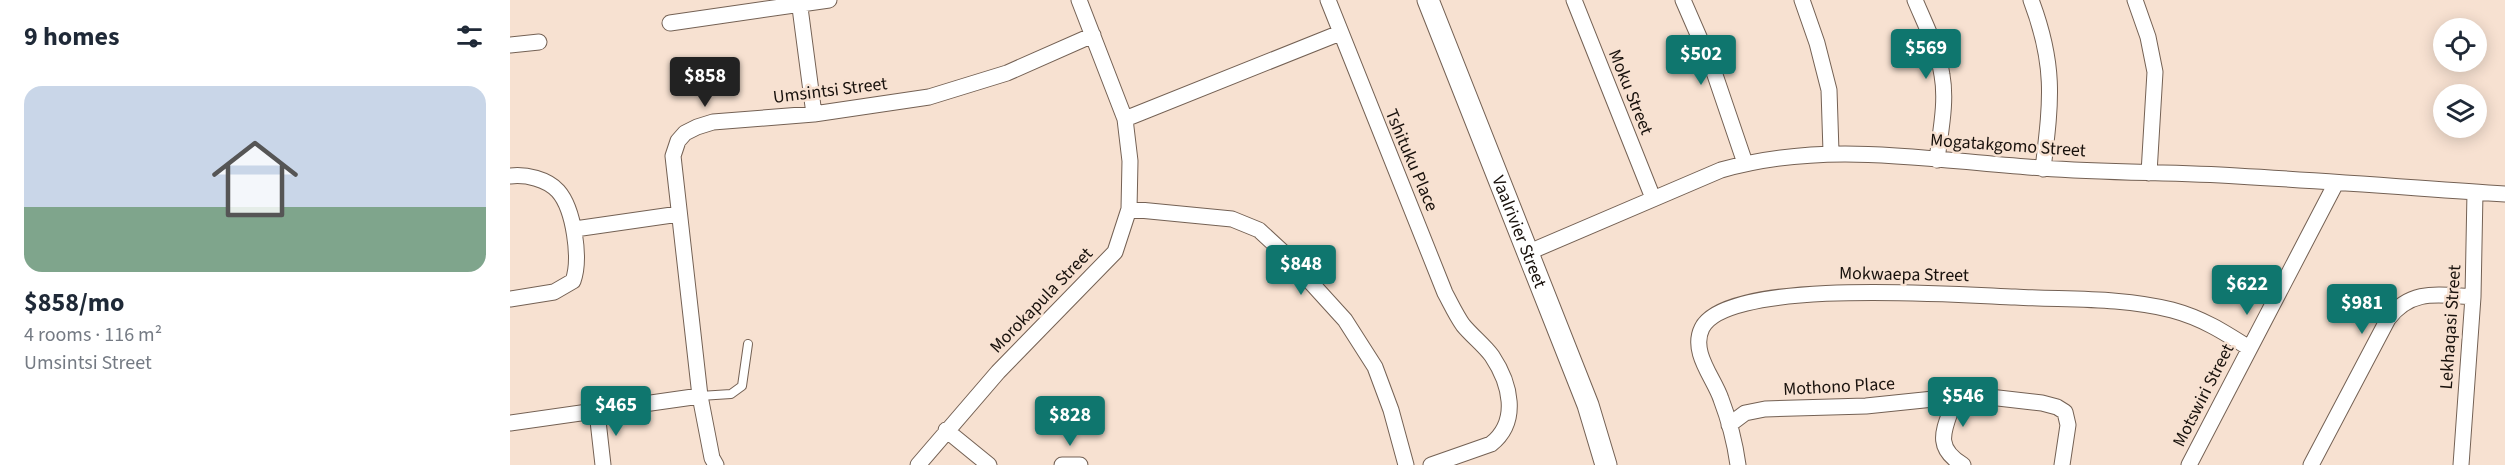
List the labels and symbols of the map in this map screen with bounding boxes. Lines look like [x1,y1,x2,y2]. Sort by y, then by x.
pin: $569 [1890,29,1962,80]
pin: $502 [1665,35,1737,86]
street label: Moku Street [1602,46,1659,139]
pin: $858 [669,57,741,108]
street label: Umsintsi Street [772,71,889,110]
street label: Tshituku Place [1379,105,1444,215]
street label: Mogatakgomo Street [1929,128,2087,163]
street label: Vaalrivier Street [1486,172,1553,292]
street label: Morokapula Street [984,242,1098,359]
pin: $848 [1265,245,1337,296]
street label: Mokwaepa Street [1839,261,1969,288]
street label: Lekhaqasi Street [2434,264,2467,390]
pin: $622 [2211,265,2283,316]
pin: $981 [2326,284,2398,335]
street label: Motswiri Street [2167,339,2240,451]
street label: Mothono Place [1782,371,1896,402]
pin: $546 [1927,377,1999,428]
pin: $465 [580,386,652,437]
pin: $828 [1034,396,1106,447]

